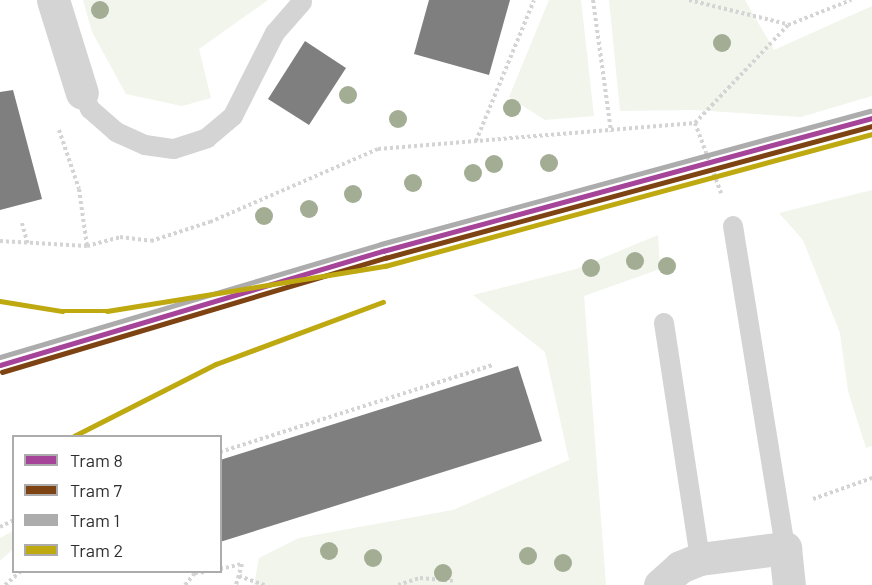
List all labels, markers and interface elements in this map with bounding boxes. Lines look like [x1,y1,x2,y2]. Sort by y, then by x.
legend [12,435,222,573]
text: Tram 8 [70,449,123,471]
text: Tram 7 [70,479,122,501]
text: Tram 1 [70,509,120,531]
text: Tram 2 [70,539,123,561]

